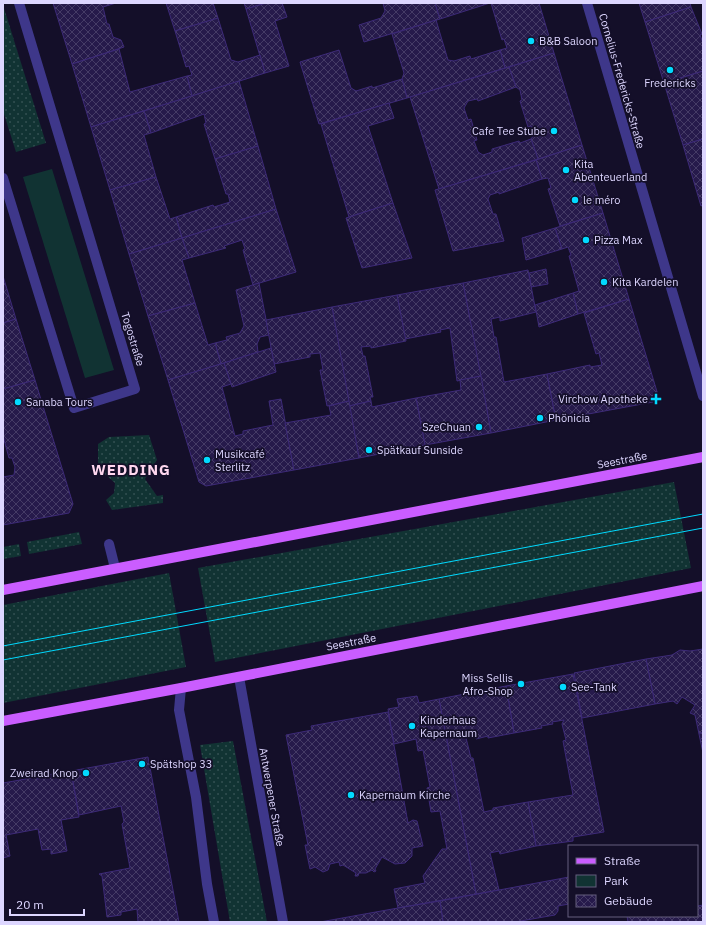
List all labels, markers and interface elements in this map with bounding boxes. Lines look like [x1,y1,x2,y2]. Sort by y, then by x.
street label: Cornelius-Fredericks-Straße [596,12,648,150]
place label: B&B Saloon [539,34,597,48]
marker: B&B Saloon [526,36,536,46]
marker: Fredericks [665,65,675,75]
place label: Fredericks [644,76,696,90]
place label: Cafe Tee Stube [472,124,546,138]
marker: Cafe Tee Stube [549,126,559,136]
place label: Kita Abenteuerland [574,157,647,184]
marker: Kita Abenteuerland [561,165,571,175]
place label: le méro [583,193,620,207]
marker: le méro [570,195,580,205]
place label: Pizza Max [594,233,643,247]
marker: Pizza Max [581,235,591,245]
place label: Kita Kardelen [612,275,678,289]
marker: Kita Kardelen [599,277,609,287]
street label: Togostraße [118,310,148,368]
place label: Virchow Apotheke [558,392,648,406]
marker: Virchow Apotheke [651,394,661,404]
place label: Sanaba Tours [26,395,93,409]
marker: Sanaba Tours [13,397,23,407]
place label: Phönicia [548,411,590,425]
marker: Phönicia [535,413,545,423]
place label: SzeChuan [422,420,471,434]
marker: SzeChuan [474,422,484,432]
place label: Spätkauf Sunside [377,443,463,457]
marker: Spätkauf Sunside [364,445,374,455]
place label: Musikcafé Sterlitz [215,447,265,474]
street label: Seestraße [596,448,648,472]
marker: Musikcafé Sterlitz [202,455,212,465]
district label: WEDDING [91,460,171,479]
street label: Seestraße [325,630,377,654]
place label: Miss Sellis Afro-Shop [462,671,513,698]
marker: Miss Sellis Afro-Shop [516,679,526,689]
place label: See-Tank [571,680,617,694]
marker: See-Tank [558,682,568,692]
place label: Kinderhaus Kapernaum [420,713,477,740]
marker: Kinderhaus Kapernaum [407,721,417,731]
street label: Antwerpener Straße [256,746,288,848]
place label: Spätshop 33 [150,757,212,771]
marker: Spätshop 33 [137,759,147,769]
place label: Zweirad Knop [10,766,78,780]
marker: Zweirad Knop [81,768,91,778]
place label: Kapernaum Kirche [359,788,450,802]
marker: Kapernaum Kirche [346,790,356,800]
legend [568,845,698,917]
text: Straße [604,853,641,868]
text: Park [604,873,629,888]
scale bar [10,891,84,917]
text: Gebäude [604,893,653,908]
text: 20 m [16,897,44,912]

